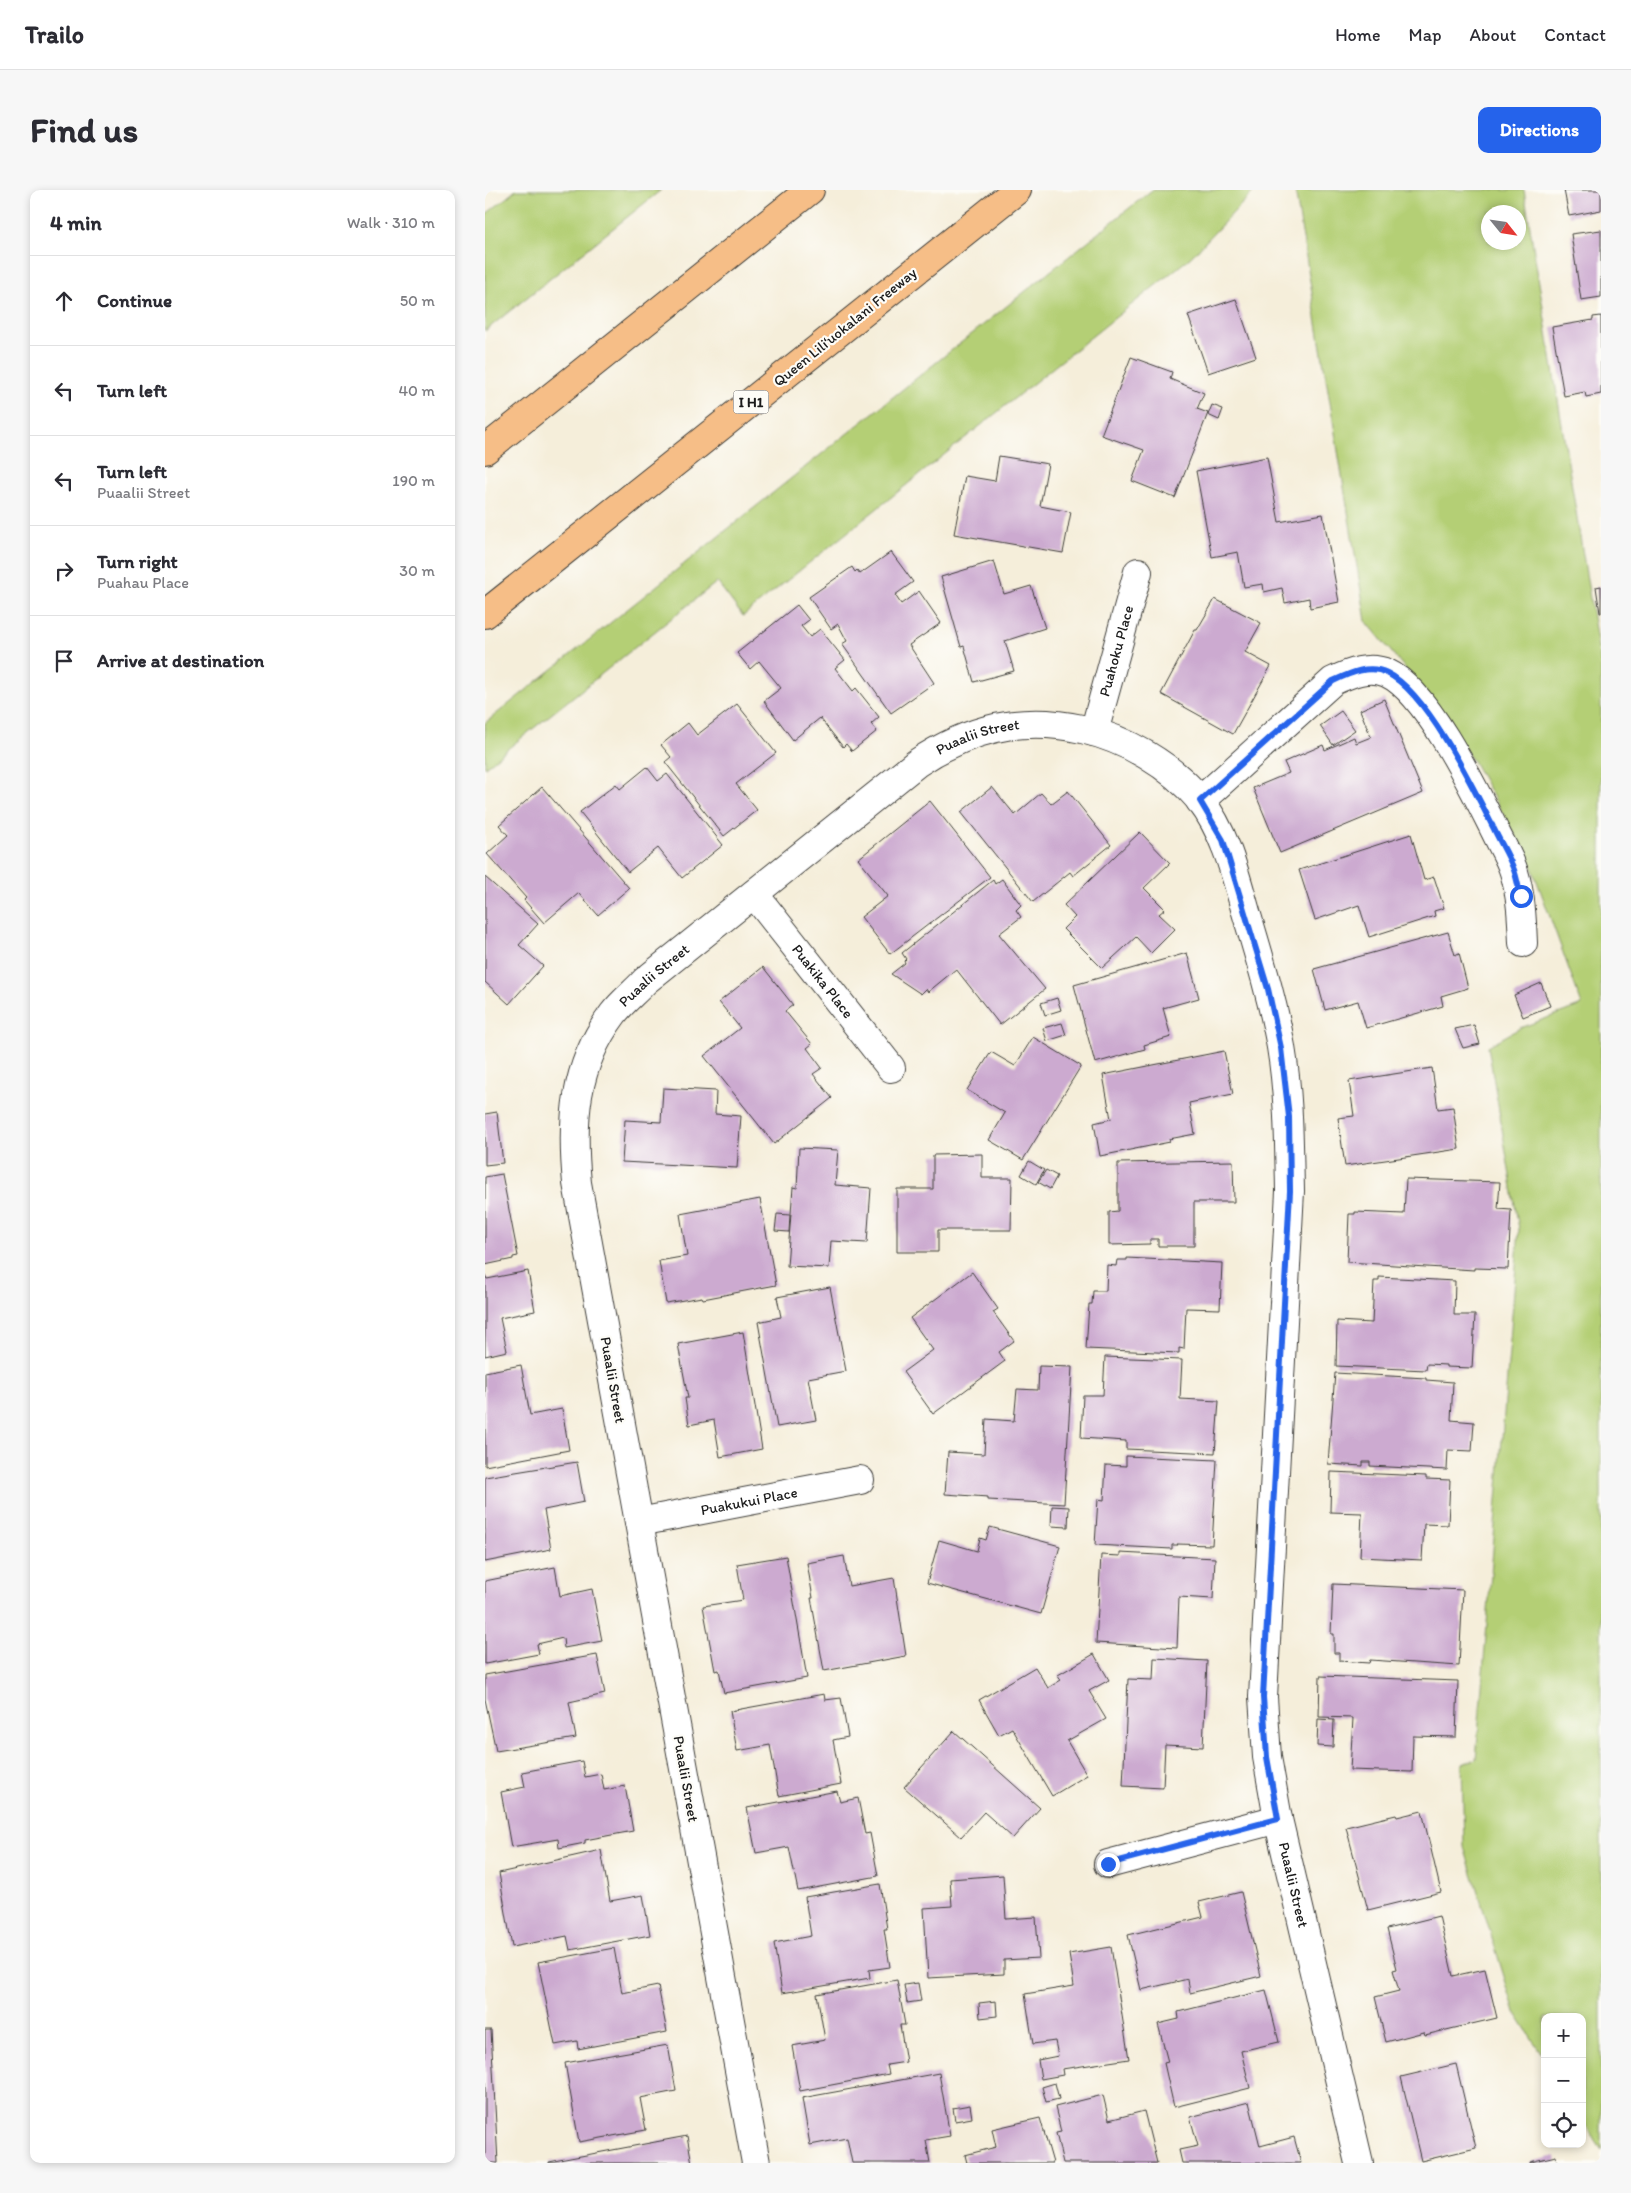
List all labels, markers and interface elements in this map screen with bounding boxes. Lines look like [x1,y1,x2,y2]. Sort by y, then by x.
text: Trailo [25,20,84,49]
text: Home [1335,24,1381,46]
text: Map [1409,24,1442,46]
text: About [1470,24,1516,46]
text: Contact [1544,24,1606,46]
button: Directions [1478,107,1601,153]
text: Find us [30,109,138,151]
north arrow [1481,205,1526,250]
text: 4 min [50,210,102,235]
text: Walk · 310 m [347,213,435,232]
street label: Queen Liliʻuokalani Freeway [770,264,920,390]
icon: ahead [50,287,78,315]
text: Continue [97,289,172,312]
text: 50 m [400,291,435,310]
icon: left [50,377,78,405]
text: Turn left [97,379,167,402]
text: 40 m [398,381,435,400]
road number: I H1 [733,390,769,413]
text: Turn left [97,460,167,483]
icon: left [50,467,78,495]
text: 190 m [392,471,435,490]
text: Puaalii Street [97,483,190,502]
text: Turn right [97,550,178,573]
icon: right [50,557,78,585]
text: 30 m [399,561,435,580]
text: Puahau Place [97,573,189,592]
street label: Puahoku Place [1095,603,1137,699]
icon: arrive [50,647,78,675]
text: Arrive at destination [97,649,264,672]
street label: Puaalii Street [933,715,1021,759]
route start [1510,885,1533,908]
street label: Puaalii Street [615,940,693,1011]
street label: Puakika Place [788,941,857,1022]
street label: Puaalii Street [597,1335,630,1425]
street label: Puakukui Place [699,1483,799,1519]
street label: Puaalii Street [670,1734,703,1824]
street label: Puaalii Street [1275,1840,1312,1930]
route end [1097,1853,1120,1876]
map controls [1541,2013,1586,2148]
button: + [1541,2013,1586,2058]
button: − [1541,2058,1586,2103]
button: locate [1541,2103,1586,2148]

